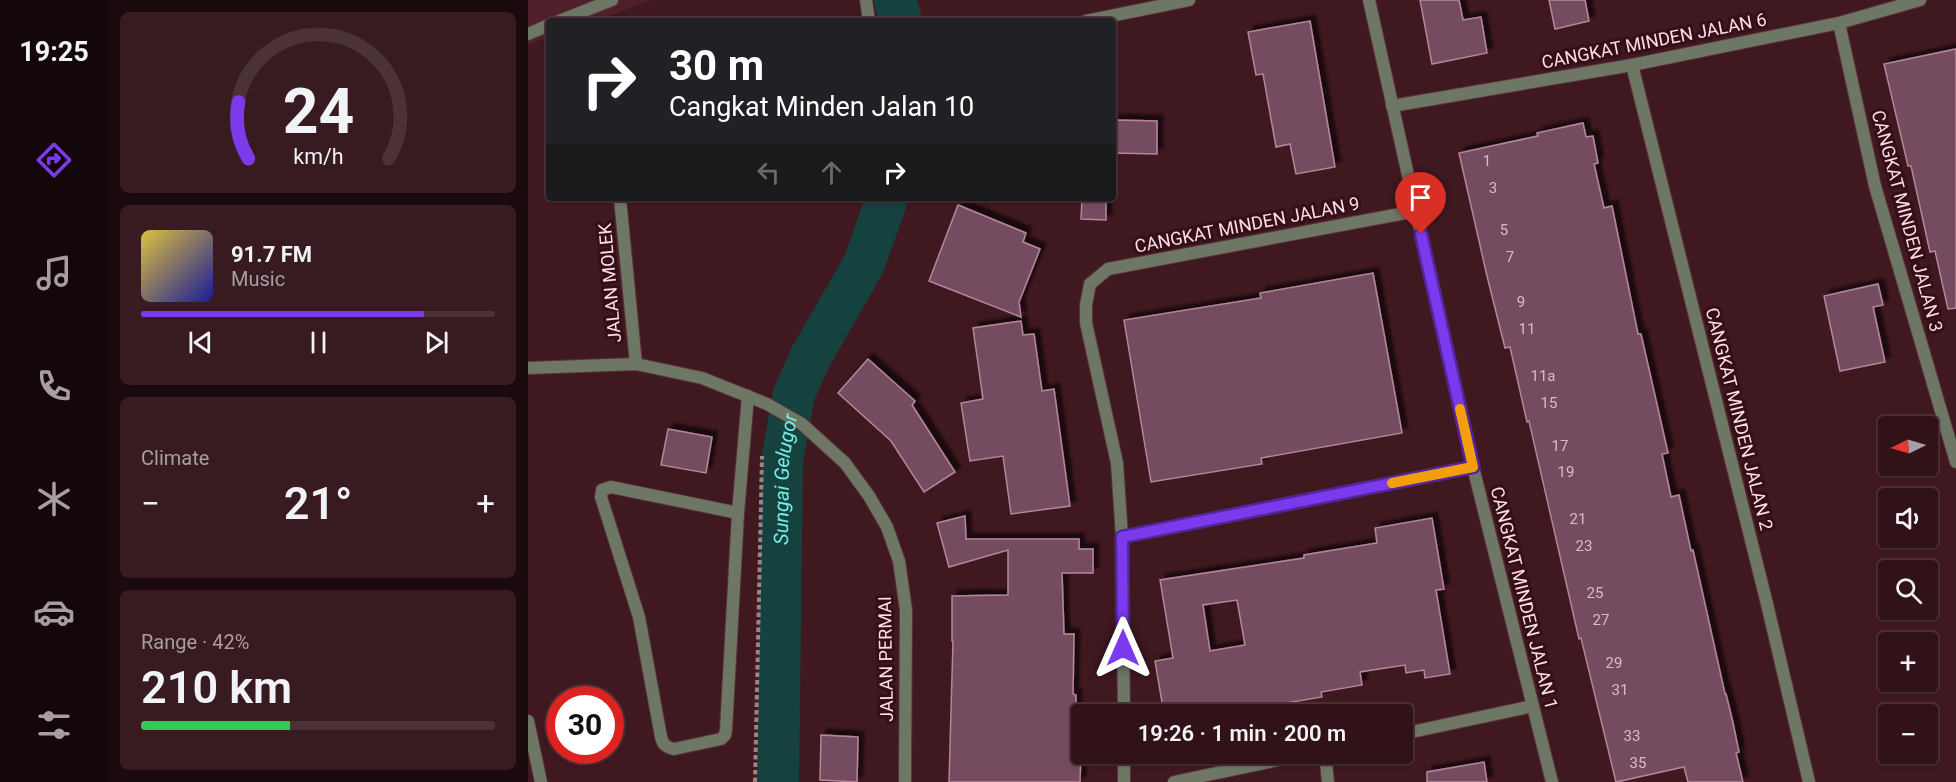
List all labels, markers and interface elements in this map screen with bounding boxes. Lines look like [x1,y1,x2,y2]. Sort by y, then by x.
street label: CANGKAT MINDEN JALAN 6 [1540,8,1768,73]
text: 19:25 [19,36,89,68]
text: 30 m [669,41,764,90]
icon: right [570,42,648,120]
text: 24 [282,75,354,148]
text: Cangkat Minden Jalan 10 [669,91,974,123]
street label: CANGKAT MINDEN JALAN 3 [1868,108,1947,334]
icon: directions [33,139,75,181]
text: km/h [293,145,343,170]
house number: 1 [1483,152,1491,170]
icon: left [752,156,785,189]
icon: ahead [815,156,848,189]
icon: right [878,156,911,189]
pin [1395,172,1446,234]
house number: 3 [1489,179,1497,197]
icon: arrive [1404,181,1437,214]
street label: CANGKAT MINDEN JALAN 9 [1133,192,1361,257]
house number: 5 [1500,221,1508,239]
street label: JALAN MOLEK [594,222,625,344]
text: 91.7 FM [231,242,312,267]
house number: 7 [1506,248,1514,266]
icon: music [33,252,75,294]
text: Music [231,267,285,291]
house number: 9 [1517,293,1525,311]
street label: CANGKAT MINDEN JALAN 2 [1702,305,1777,532]
house number: 11 [1519,320,1535,338]
icon: previous [184,326,217,359]
icon: pause [302,326,335,359]
icon: next [420,326,453,359]
icon: phone [33,365,75,407]
house number: 11a [1530,367,1556,385]
house number: 15 [1541,394,1557,412]
water label: Sungai Gelugor [769,410,802,545]
north arrow [1878,416,1938,476]
map controls [1878,416,1938,764]
house number: 17 [1552,437,1568,455]
text: Climate [141,446,209,470]
house number: 19 [1558,463,1574,481]
text: 21° [284,477,352,530]
icon: climate [33,478,75,520]
text: − [141,484,160,523]
text: + [476,484,495,523]
street label: CANGKAT MINDEN JALAN 1 [1487,484,1562,711]
button: sound [1878,488,1938,548]
house number: 21 [1570,510,1586,528]
house number: 23 [1576,537,1592,555]
button: search [1878,560,1938,620]
house number: 25 [1587,584,1603,602]
icon: car [33,591,75,633]
street label: JALAN PERMAI [874,596,897,722]
house number: 27 [1593,611,1609,629]
position arrow [1091,616,1155,680]
text: Range · 42% [141,630,249,654]
button: + [1878,632,1938,692]
house number: 29 [1606,654,1622,672]
text: 210 km [141,661,292,714]
house number: 31 [1612,681,1628,699]
speed limit sign: 30 [546,686,624,764]
icon: filters [33,704,75,746]
button: − [1878,704,1938,764]
text: 19:26 · 1 min · 200 m [1138,721,1346,746]
house number: 33 [1624,727,1640,745]
house number: 35 [1630,754,1646,772]

